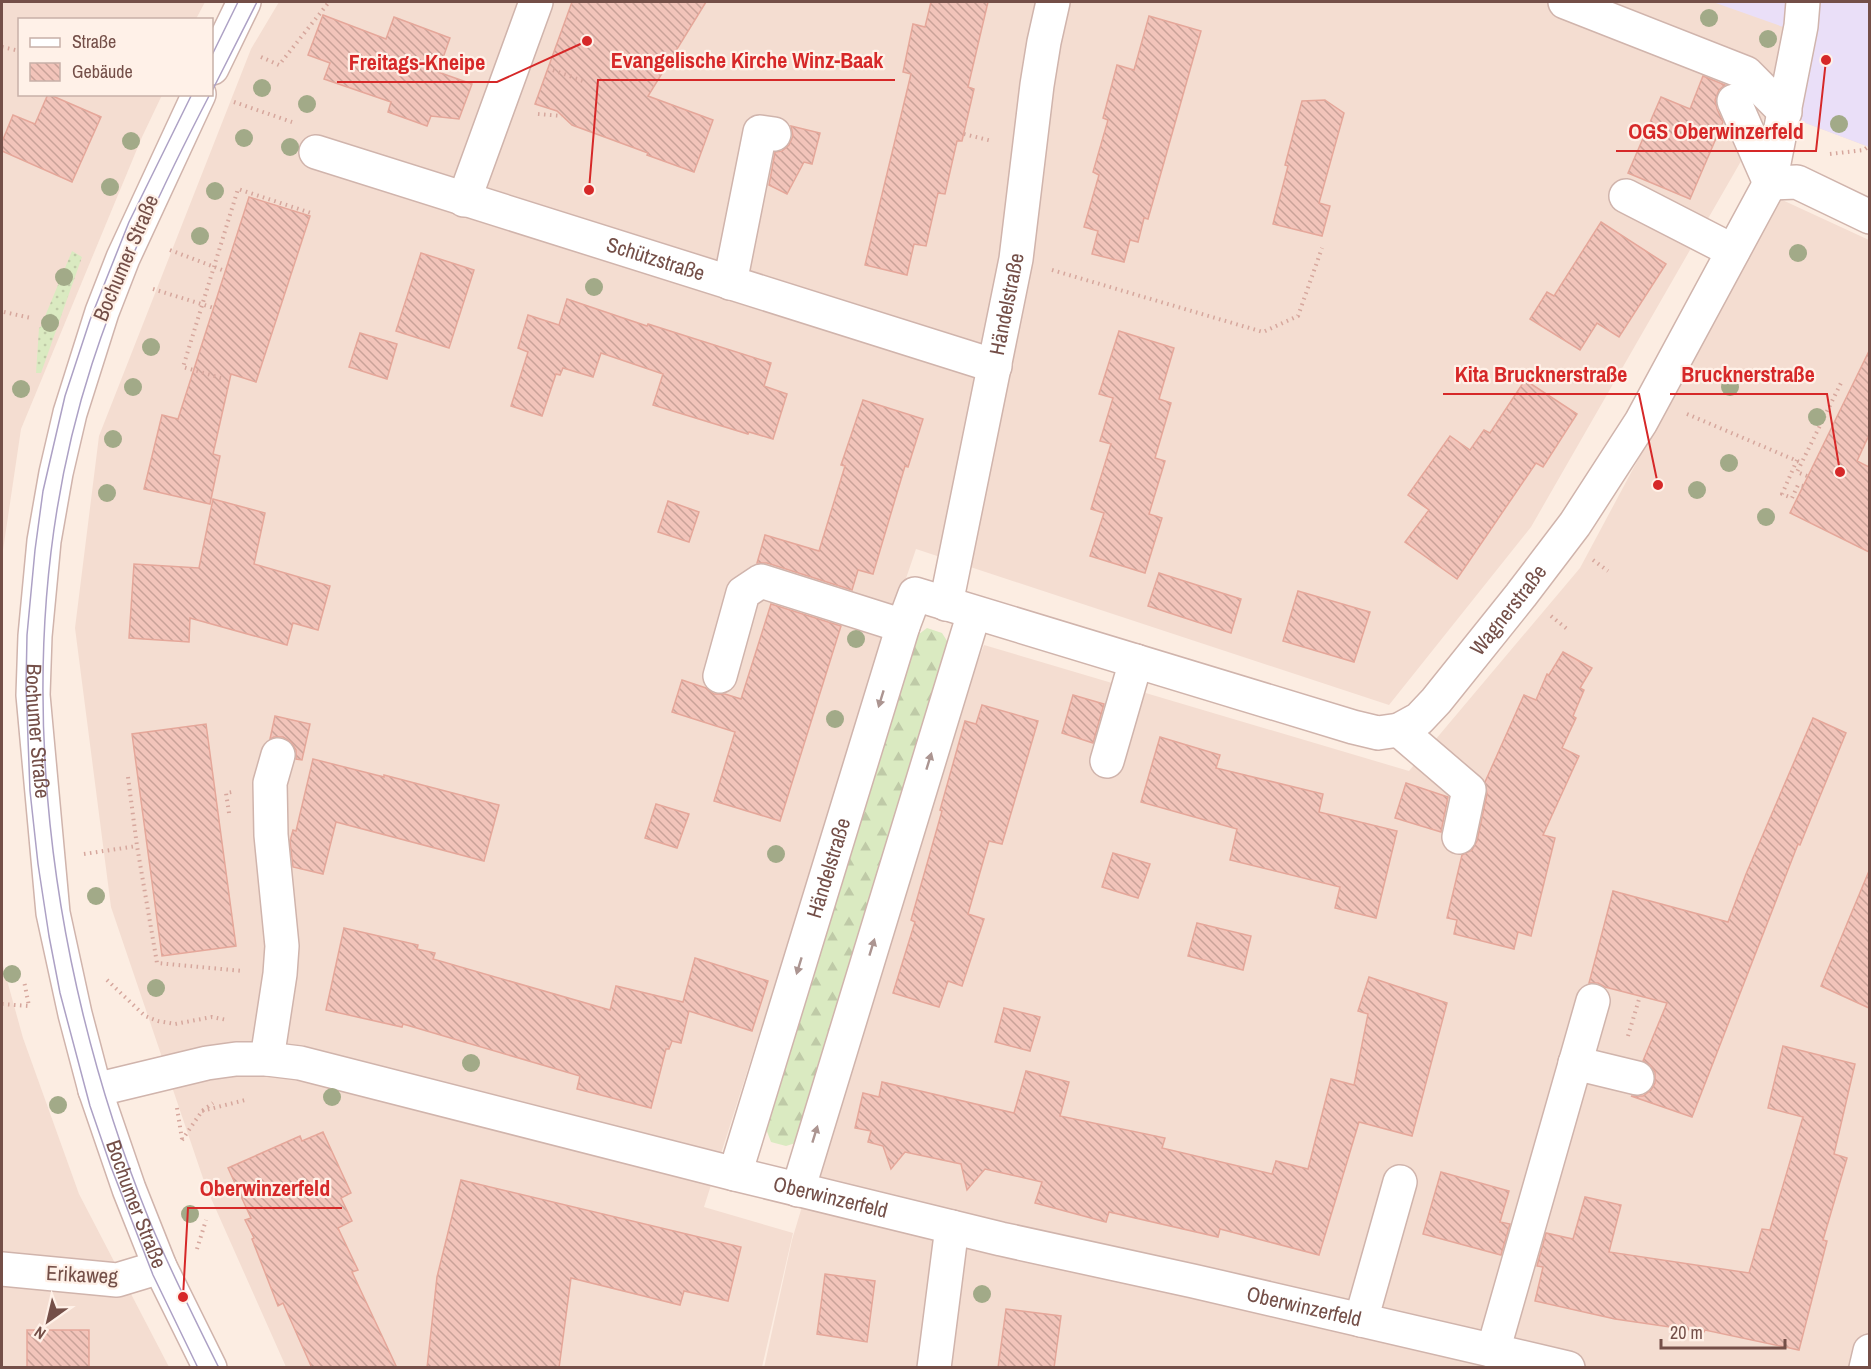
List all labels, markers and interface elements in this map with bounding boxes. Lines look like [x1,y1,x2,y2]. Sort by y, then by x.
legend [18,18,213,96]
text: Straße [72,29,116,54]
callout: Evangelische Kirche Winz-Baak [598,40,895,80]
callout: Freitags-Kneipe [337,42,497,82]
text: Evangelische Kirche Winz-Baak [611,45,884,75]
text: Freitags-Kneipe [349,47,485,77]
text: Gebäude [72,59,133,84]
callout: OGS Oberwinzerfeld [1616,111,1816,151]
text: OGS Oberwinzerfeld [1628,116,1804,146]
street label: Bochumer Straße [86,190,165,326]
street label: Schützstraße [603,229,708,288]
street label: Händelstraße [982,252,1031,358]
callout: Kita Brucknerstraße [1443,354,1639,394]
callout: Brucknerstraße [1670,354,1827,394]
text: Kita Brucknerstraße [1455,359,1627,389]
text: Brucknerstraße [1681,359,1815,389]
street label: Wagnerstraße [1463,558,1553,661]
street label: Bochumer Straße [19,663,57,800]
one-way arrow [876,690,885,708]
one-way arrow [925,752,934,770]
street label: Händelstraße [799,814,857,922]
one-way arrow [868,938,877,956]
one-way arrow [794,957,803,975]
one-way arrow [811,1125,820,1143]
street label: Bochumer Straße [99,1136,174,1272]
callout: Oberwinzerfeld [188,1168,342,1208]
street label: Oberwinzerfeld [770,1169,891,1225]
text: Oberwinzerfeld [200,1173,330,1203]
street label: Erikaweg [45,1258,119,1291]
street label: Oberwinzerfeld [1244,1279,1364,1334]
north arrow [18,1291,78,1351]
scale bar [1661,1312,1786,1350]
text: 20 m [1670,1320,1703,1345]
text: N [30,1322,50,1345]

